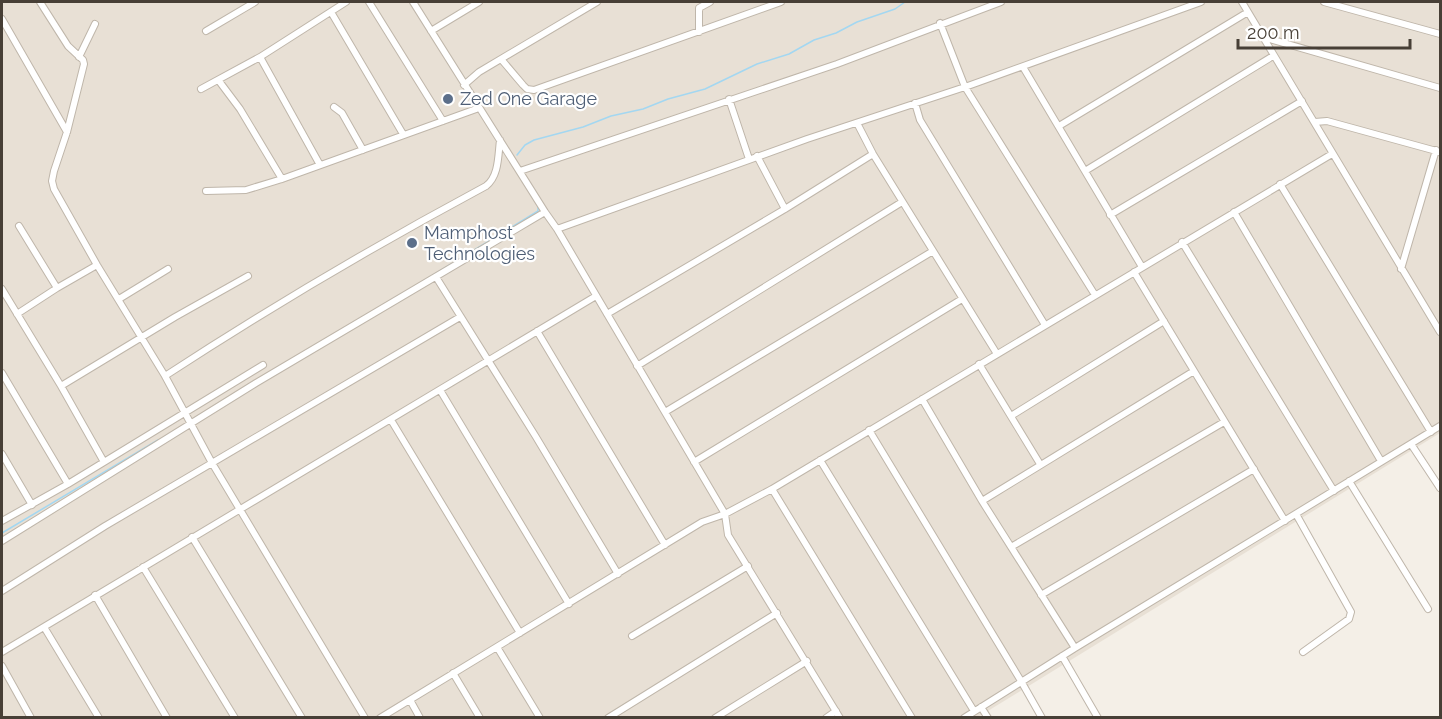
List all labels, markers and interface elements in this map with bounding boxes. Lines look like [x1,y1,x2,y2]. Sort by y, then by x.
scale bar [1238,12,1410,50]
text: 200 m [1247,22,1300,43]
place label: Zed One Garage [460,88,597,109]
marker: Zed One Garage [441,92,455,106]
place label: Mamphost Technologies [424,222,535,264]
marker: Mamphost Technologies [405,236,419,250]

